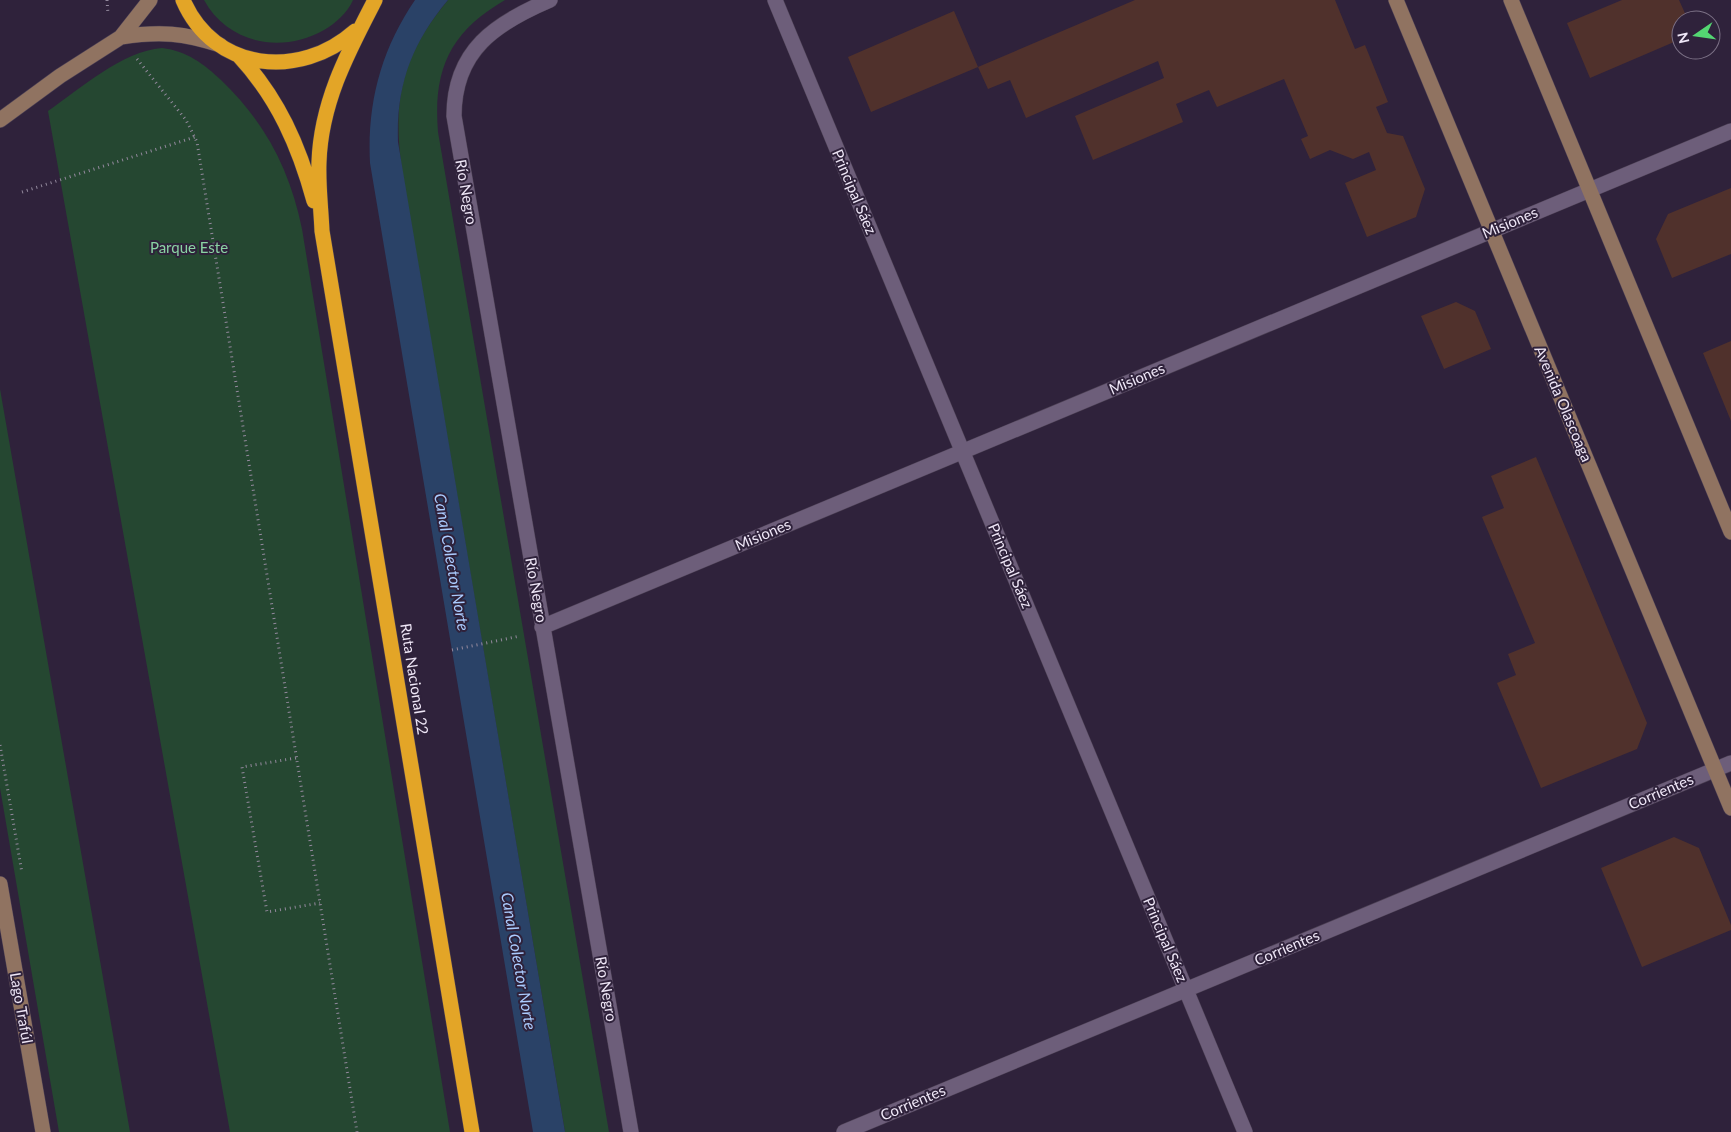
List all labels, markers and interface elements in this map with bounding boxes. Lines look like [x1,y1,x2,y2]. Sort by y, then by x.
north arrow [1671,10,1721,60]
text: N [1673,31,1692,45]
street label: Principal Sáez [829,146,881,237]
street label: Río Negro [452,158,482,226]
street label: Misiones [1479,202,1540,242]
park label: Parque Este [150,238,228,256]
street label: Avenida Olascoaga [1531,343,1596,464]
street label: Misiones [1106,358,1167,398]
water label: Canal Colector Norte [431,492,474,633]
street label: Misiones [732,514,793,554]
street label: Principal Sáez [985,520,1037,611]
street label: Río Negro [522,556,552,624]
street label: Ruta Nacional 22 [397,622,433,736]
street label: Corrientes [1625,769,1696,813]
water label: Canal Colector Norte [498,891,541,1032]
street label: Principal Sáez [1140,894,1192,985]
street label: Corrientes [1251,925,1322,969]
street label: Río Negro [592,955,622,1023]
street label: Lago Trafúl [7,971,37,1045]
street label: Corrientes [877,1080,948,1124]

